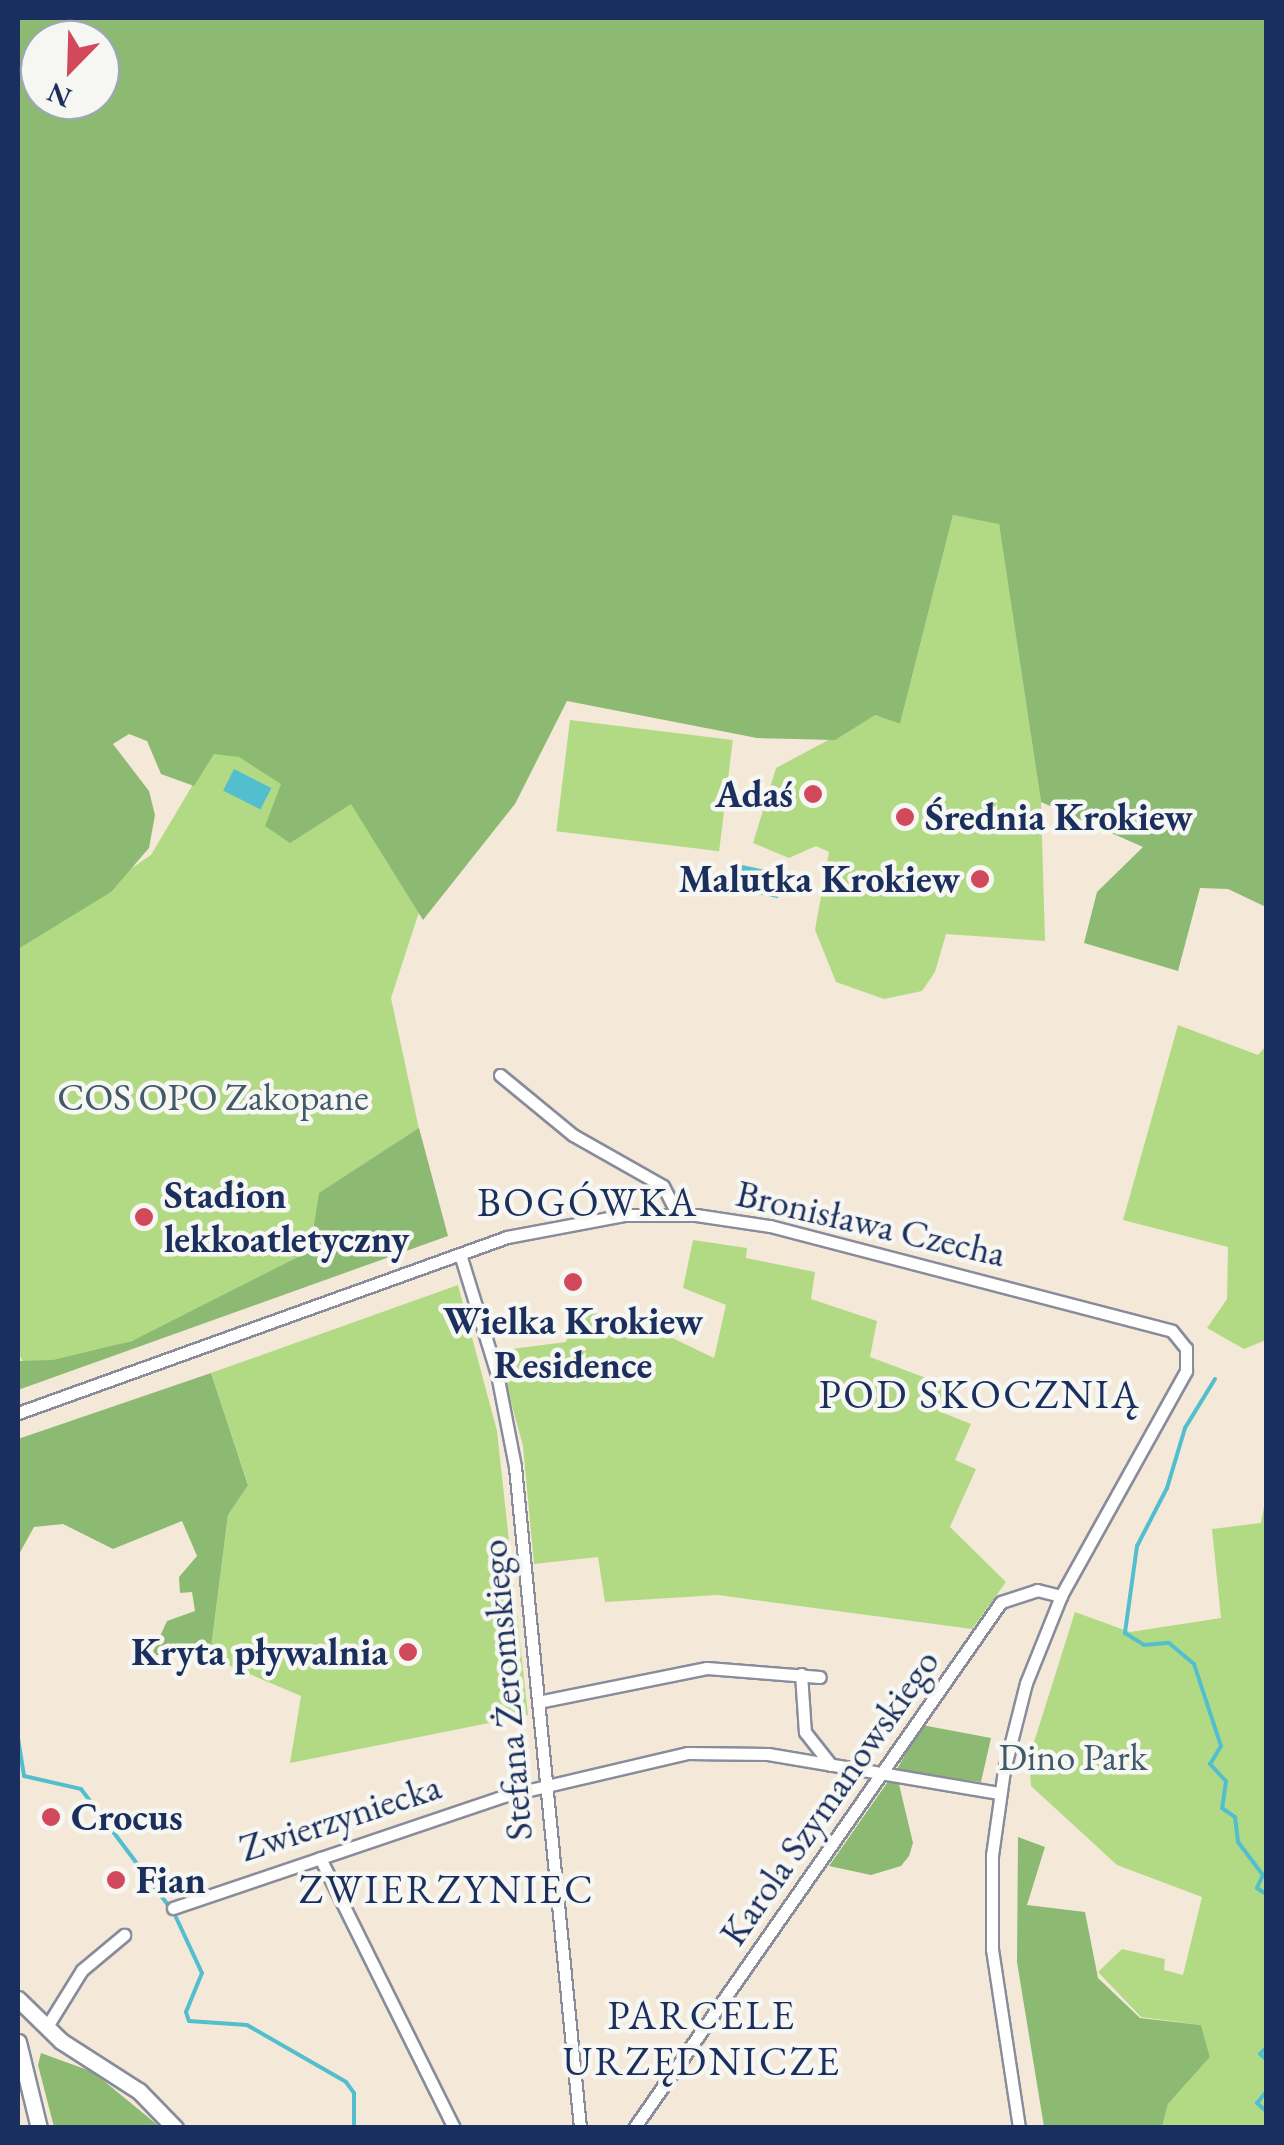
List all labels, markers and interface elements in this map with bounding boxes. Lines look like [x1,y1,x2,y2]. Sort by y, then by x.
north arrow [20,20,120,120]
text: N [42,75,77,117]
place label: Adaś [715,771,793,817]
marker: Adaś [802,783,824,805]
place label: Średnia Krokiew [925,794,1193,840]
marker: Średnia Krokiew [894,806,916,828]
place label: Malutka Krokiew [678,856,960,902]
marker: Malutka Krokiew [969,868,991,890]
park label: COS OPO Zakopane [57,1074,369,1120]
street label: Bronisława Czecha [732,1170,1010,1276]
place label: Stadion lekkoatletyczny [164,1172,409,1262]
district label: BOGÓWKA [477,1178,699,1226]
marker: Stadion lekkoatletyczny [133,1206,155,1228]
marker: Wielka Krokiew Residence [562,1271,584,1293]
place label: Wielka Krokiew Residence [443,1298,703,1388]
district label: POD SKOCZNIĄ [819,1370,1141,1418]
street label: Stefana Żeromskiego [470,1538,542,1842]
place label: Kryta pływalnia [131,1629,388,1675]
street label: Karola Szymanowskiego [710,1640,948,1954]
marker: Kryta pływalnia [397,1641,419,1663]
park label: Dino Park [998,1734,1148,1780]
street label: Zwierzyniecka [234,1763,446,1871]
place label: Crocus [71,1794,183,1840]
marker: Crocus [40,1806,62,1828]
place label: Fian [136,1857,206,1903]
district label: ZWIERZYNIEC [299,1865,595,1913]
marker: Fian [105,1869,127,1891]
district label: PARCELE URZĘDNICZE [562,1991,842,2085]

